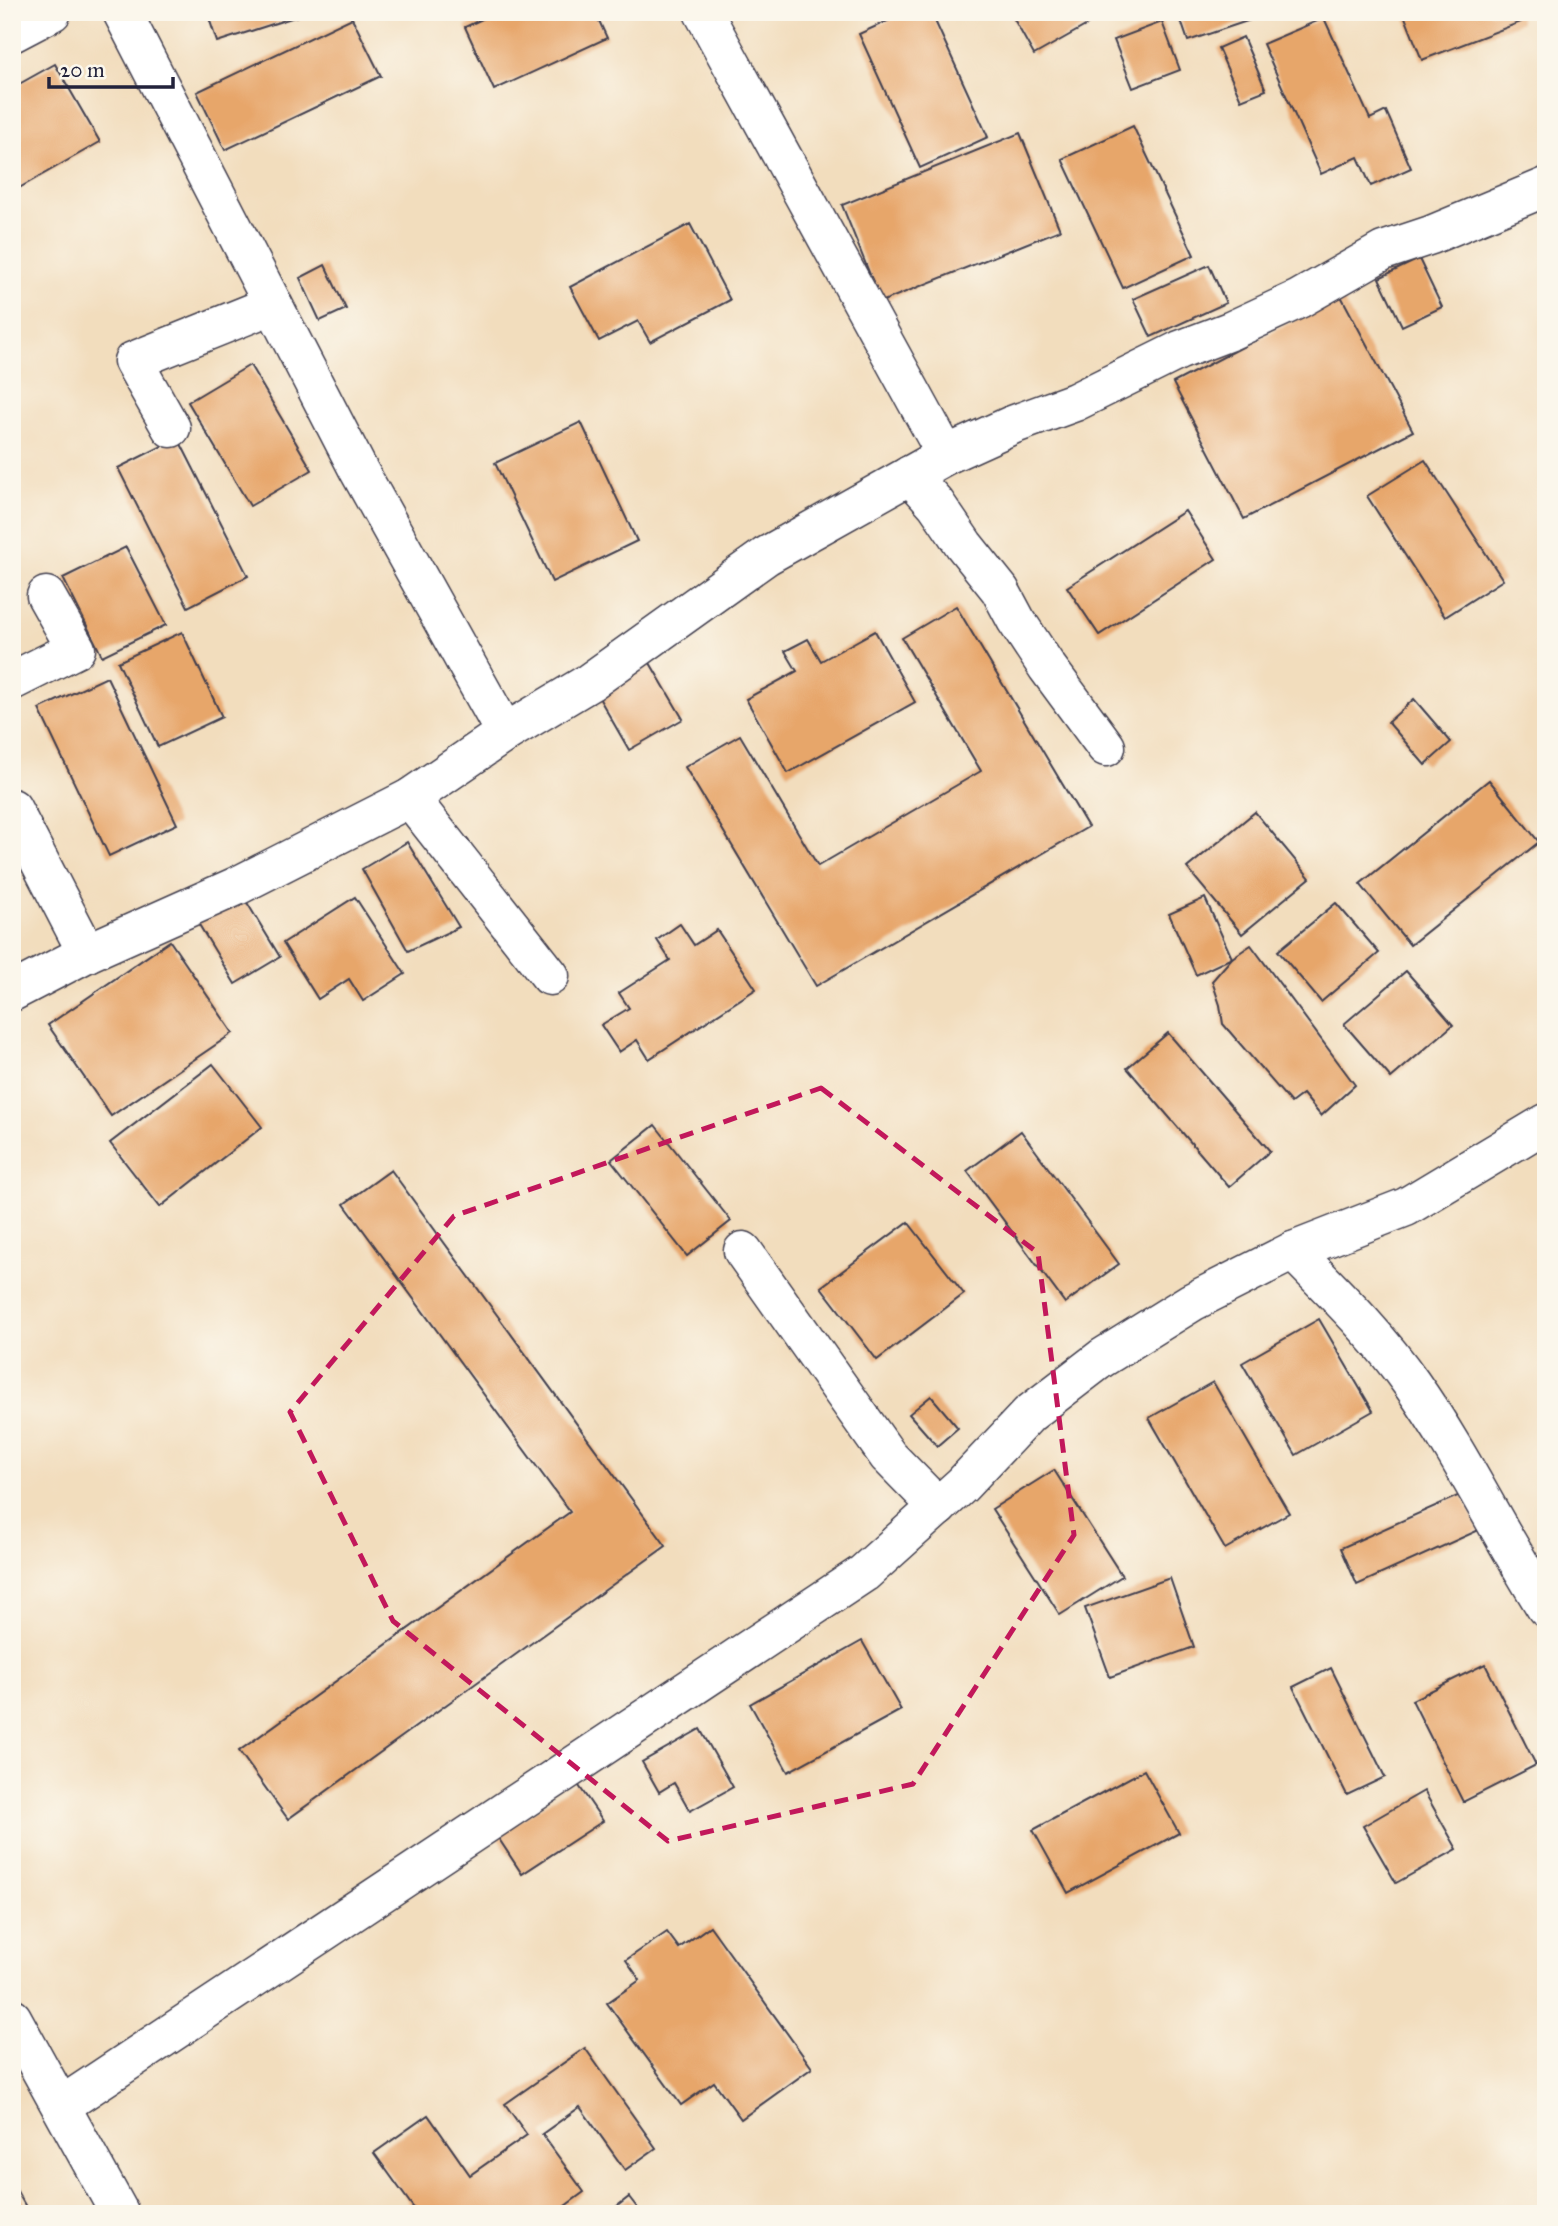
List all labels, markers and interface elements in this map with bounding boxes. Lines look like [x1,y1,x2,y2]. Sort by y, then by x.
scale bar [49,46,173,90]
text: 20 m [60,57,105,83]

